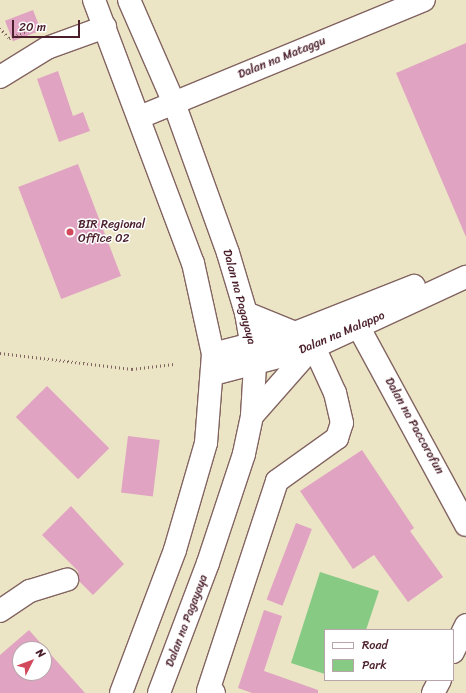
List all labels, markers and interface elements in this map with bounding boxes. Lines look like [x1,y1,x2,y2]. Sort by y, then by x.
scale bar [14,12,82,38]
text: 20 m [19,16,46,38]
street label: Dalan na Mataggu [236,34,328,82]
place label: BIR Regional Office 02 [78,218,145,246]
marker: BIR Regional Office 02 [65,227,75,237]
street label: Dalan na Pagayaya [219,248,259,346]
street label: Dalan na Malappo [297,308,387,358]
street label: Dalan na Paccorofun [381,375,447,477]
street label: Dalan na Pagayaya [163,573,211,669]
legend [324,629,454,681]
text: Road [362,634,388,656]
north arrow [12,641,52,681]
text: N [31,644,50,662]
text: Park [362,654,387,676]

